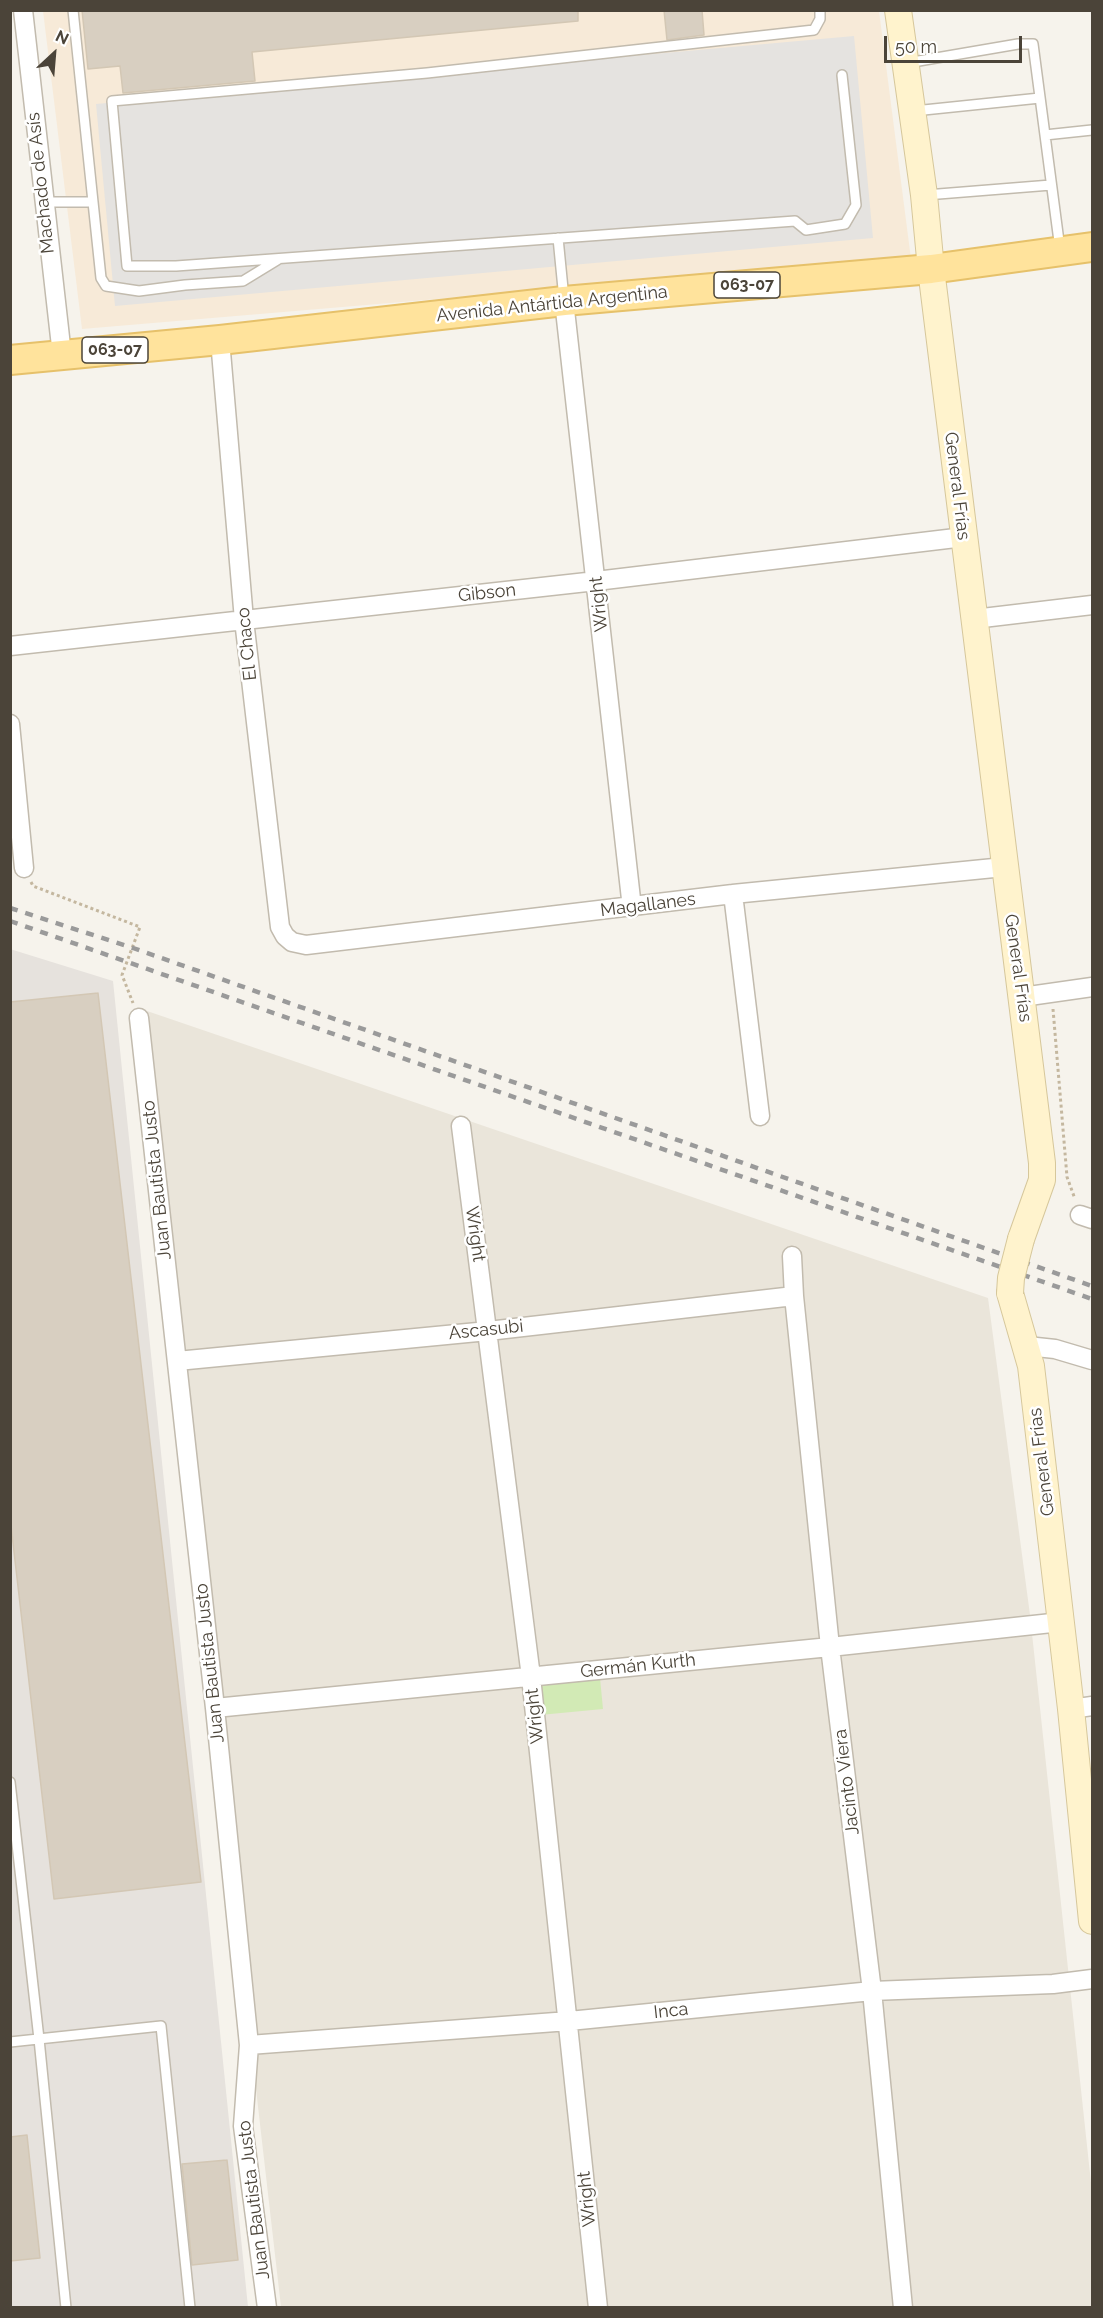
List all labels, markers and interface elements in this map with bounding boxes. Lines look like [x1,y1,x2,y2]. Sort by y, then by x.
north arrow [24,24,84,84]
scale bar [887,24,1025,62]
text: N [52,26,72,49]
text: 50 m [895,36,937,57]
street label: Machado de Asís [23,111,59,255]
road number: 063-07 [714,272,780,298]
street label: Avenida Antártida Argentina [435,281,669,327]
road number: 063-07 [82,337,148,363]
street label: General Frías [940,431,974,541]
street label: Wright [585,575,613,633]
street label: Gibson [457,579,517,607]
street label: El Chaco [232,606,262,682]
street label: Magallanes [599,888,697,922]
street label: General Frías [1000,913,1036,1023]
street label: Juan Bautista Justo [138,1099,176,1261]
street label: Wright [460,1205,490,1263]
street label: Ascasubi [448,1315,524,1345]
street label: General Frías [1025,1407,1059,1517]
street label: Juan Bautista Justo [191,1582,229,1744]
street label: Germán Kurth [579,1649,697,1683]
street label: Wright [521,1687,549,1745]
street label: Jacinto Viera [830,1728,864,1836]
street label: Inca [653,1998,689,2024]
street label: Juan Bautista Justo [234,2119,274,2281]
street label: Wright [573,2170,601,2228]

